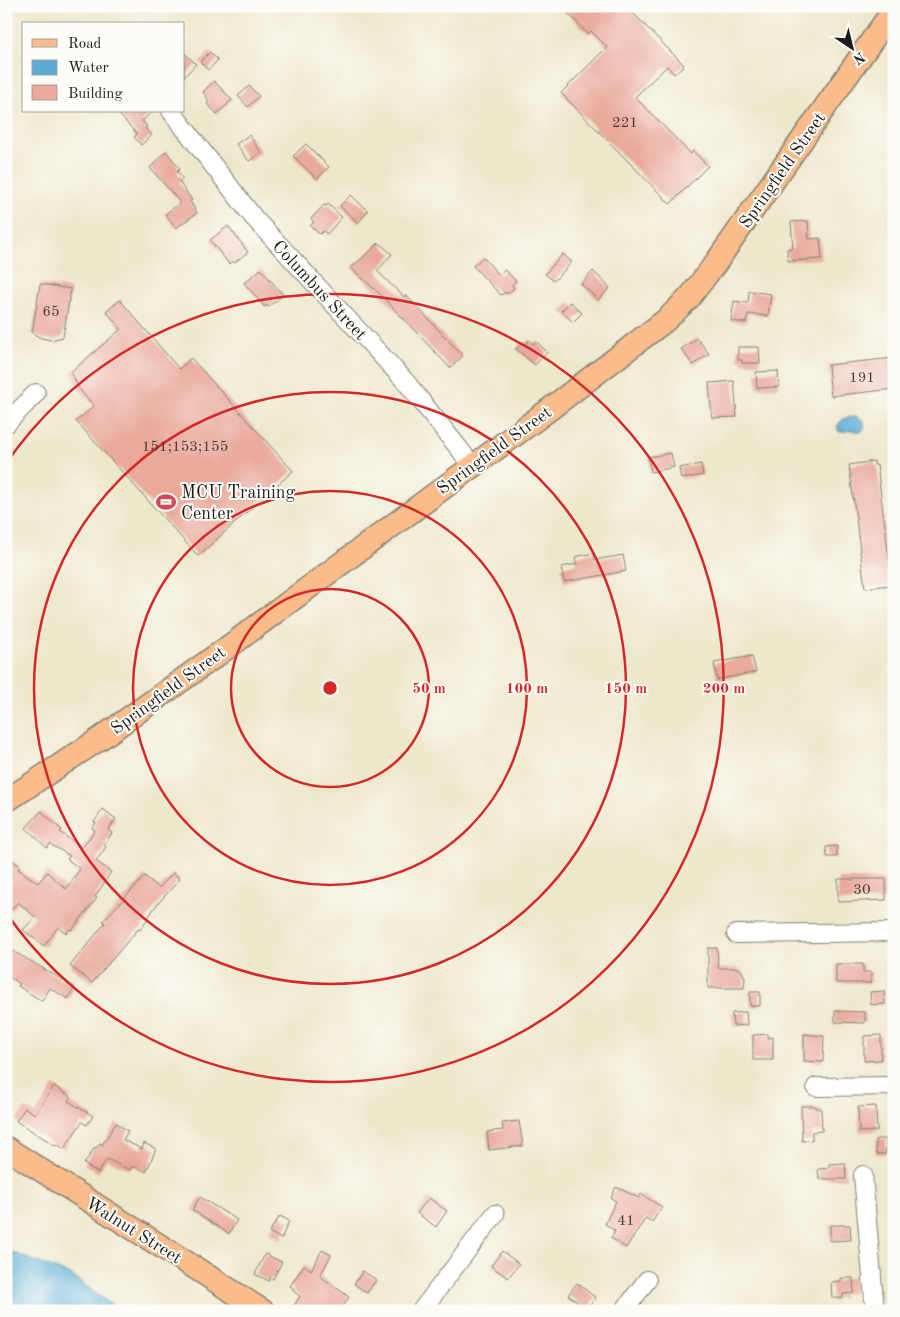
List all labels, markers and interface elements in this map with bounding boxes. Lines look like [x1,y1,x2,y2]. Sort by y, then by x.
legend [22,22,185,112]
north arrow [828,22,878,72]
text: Road [68,37,102,52]
text: N [850,49,867,67]
text: Water [68,61,109,76]
text: Building [68,87,123,102]
street label: Springfield Street [736,109,829,232]
house number: 221 [612,116,638,131]
street label: Columbus Street [269,237,370,344]
house number: 65 [42,305,60,320]
house number: 191 [849,371,875,386]
street label: Springfield Street [434,403,555,498]
house number: 151;153;155 [142,440,228,455]
place label: MCU Training Center [181,484,296,523]
sports icon: MCU Training Center [155,491,177,513]
street label: Springfield Street [108,643,229,738]
centre of rings [321,679,339,697]
text: 50 m [412,682,446,697]
text: 100 m [506,682,548,697]
text: 150 m [605,682,647,697]
text: 200 m [703,682,745,697]
house number: 30 [853,883,871,898]
street label: Walnut Street [82,1194,185,1268]
house number: 41 [617,1214,635,1229]

